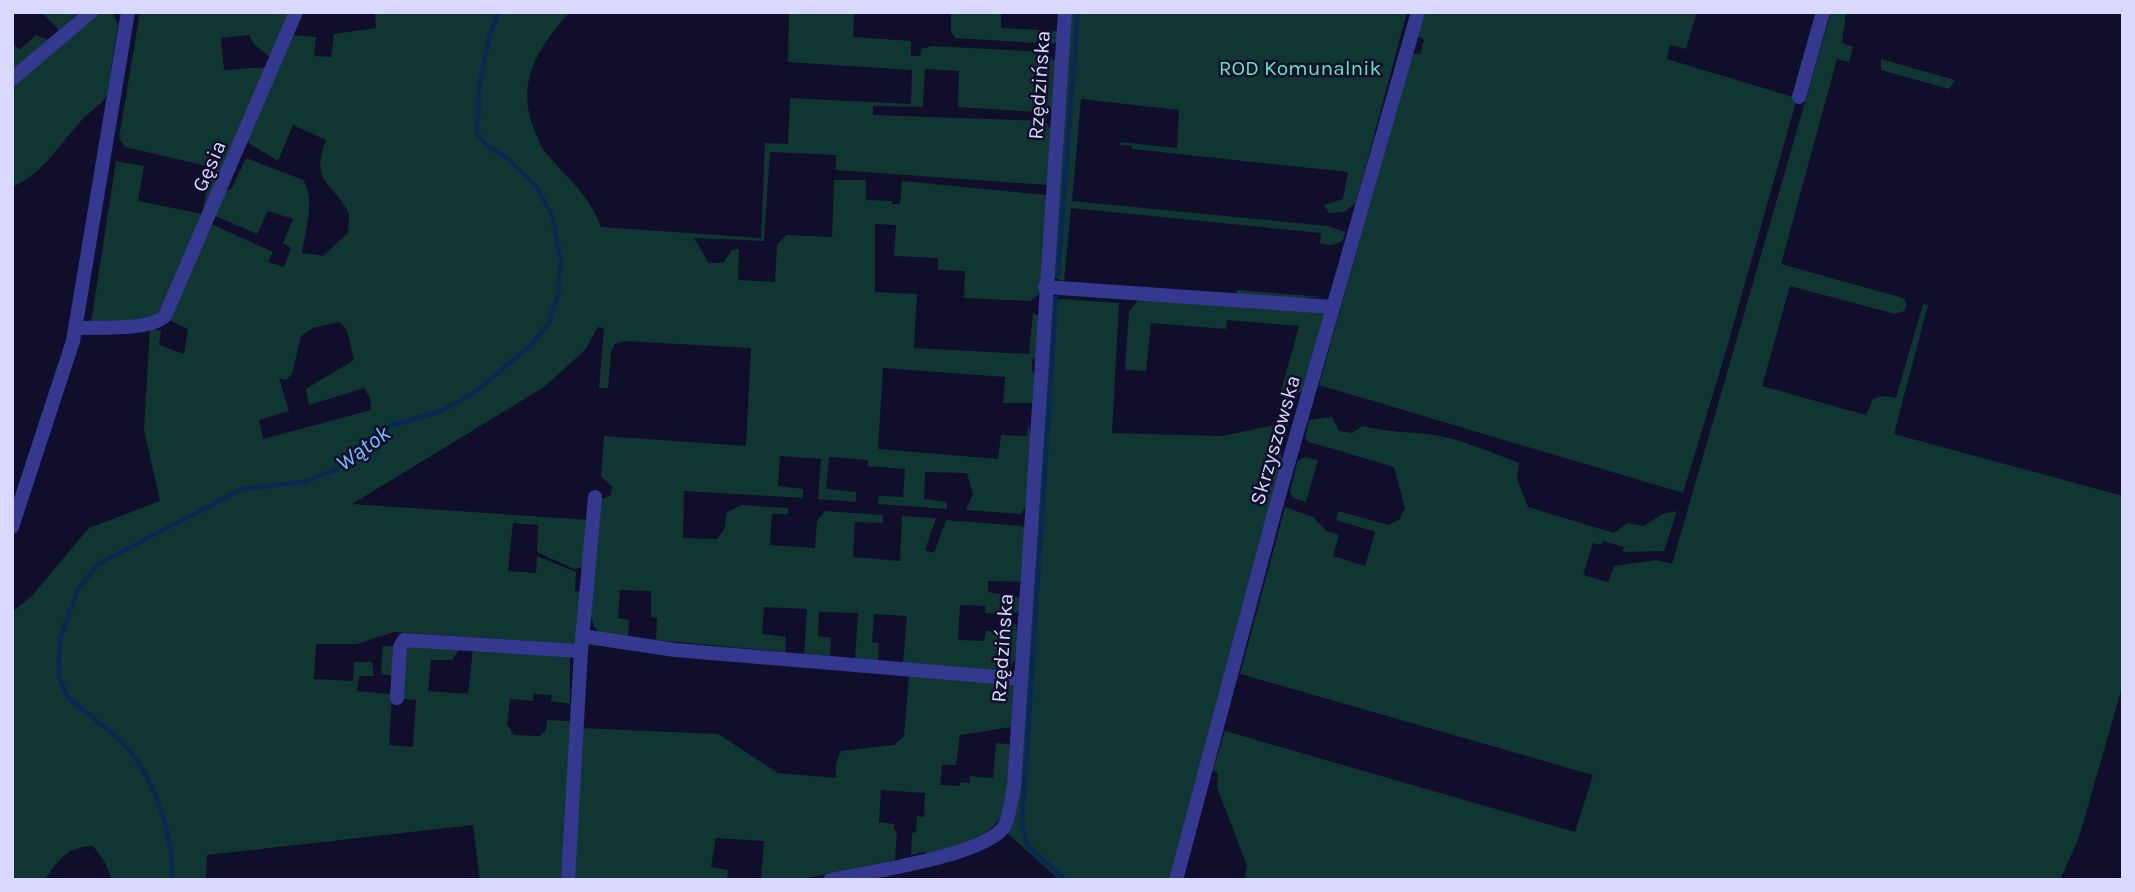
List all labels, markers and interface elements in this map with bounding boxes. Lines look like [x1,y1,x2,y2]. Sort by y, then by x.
street label: Rzędzińska [1023,30,1055,140]
park label: ROD Komunalnik [1219,56,1382,80]
street label: Gęsia [187,137,231,195]
street label: Skrzyszowska [1245,372,1305,508]
water label: Wątok [331,419,396,477]
street label: Rzędzińska [986,593,1018,703]

